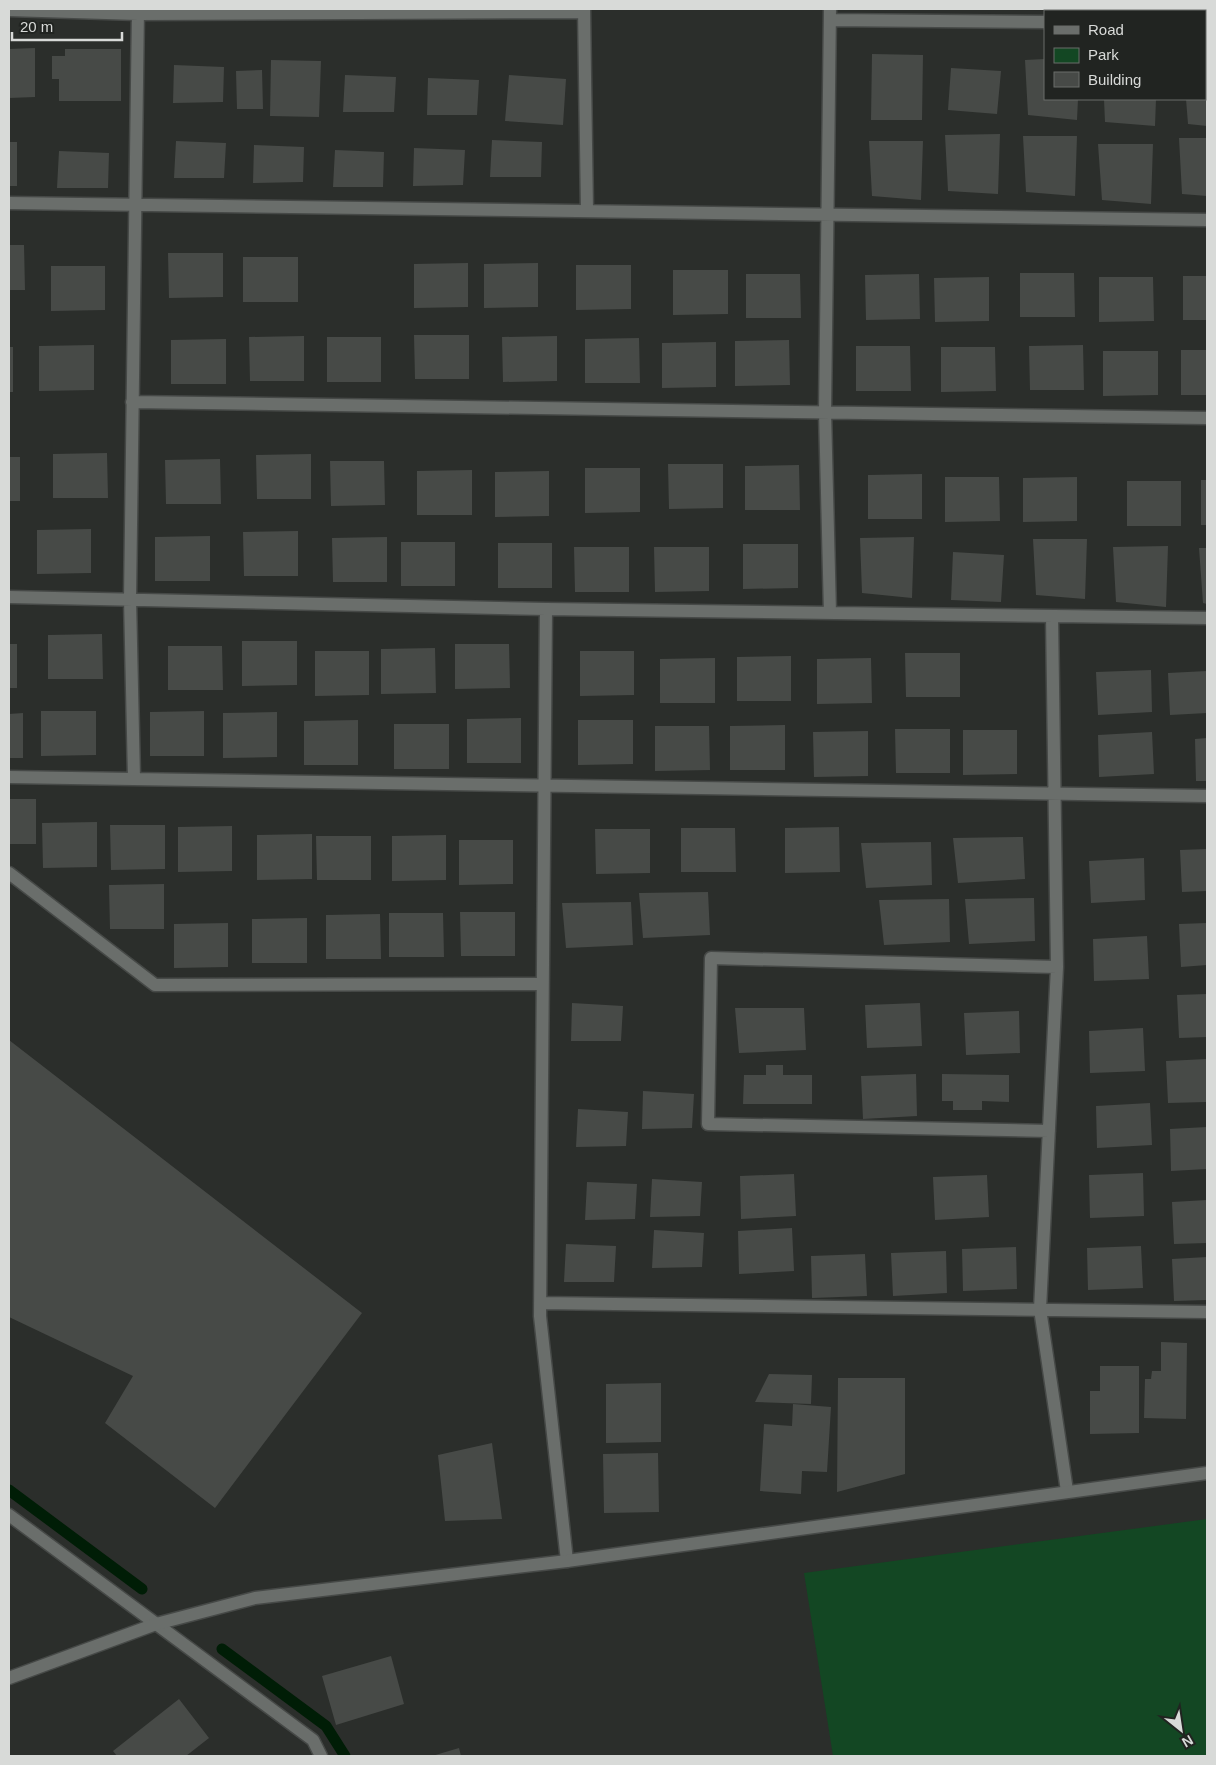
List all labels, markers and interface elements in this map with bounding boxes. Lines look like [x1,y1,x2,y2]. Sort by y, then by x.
scale bar [12,10,122,42]
legend [1044,10,1206,100]
text: 20 m [20,18,53,35]
text: Road [1088,21,1124,38]
text: Park [1088,46,1119,63]
text: Building [1088,71,1141,88]
north arrow [1156,1705,1206,1755]
text: N [1179,1732,1196,1751]

